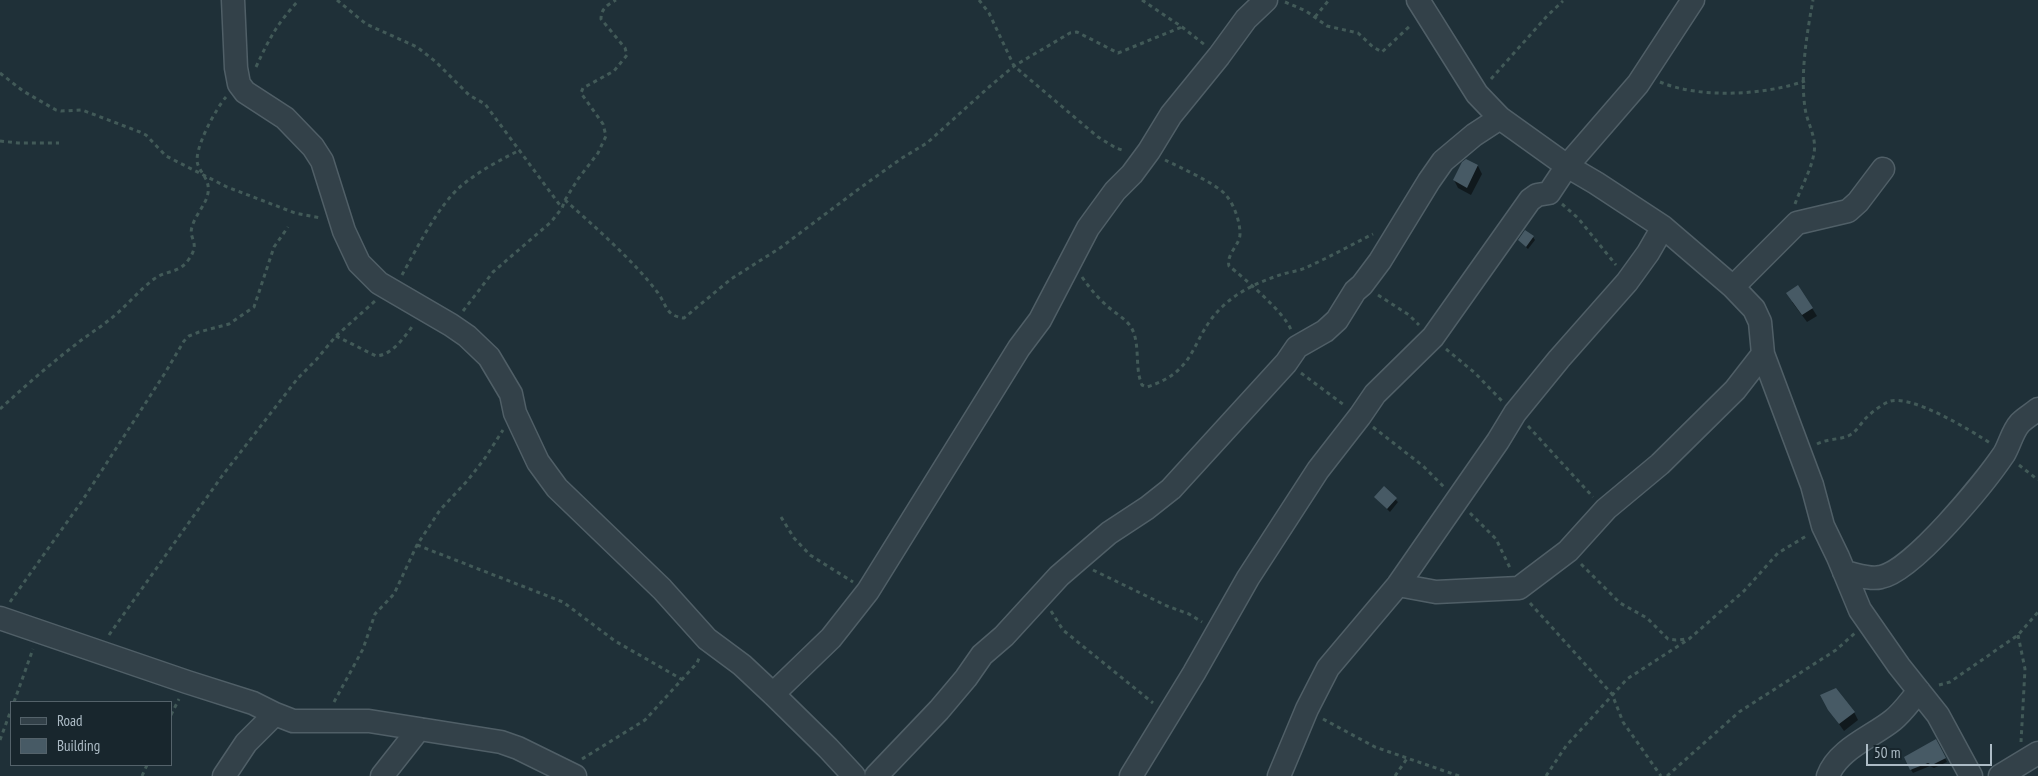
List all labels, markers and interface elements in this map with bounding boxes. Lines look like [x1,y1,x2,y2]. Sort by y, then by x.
legend [10,701,172,766]
text: Road [57,711,83,730]
scale bar [1868,734,1994,766]
text: Building [57,736,100,755]
text: 50 m [1874,743,1900,762]

